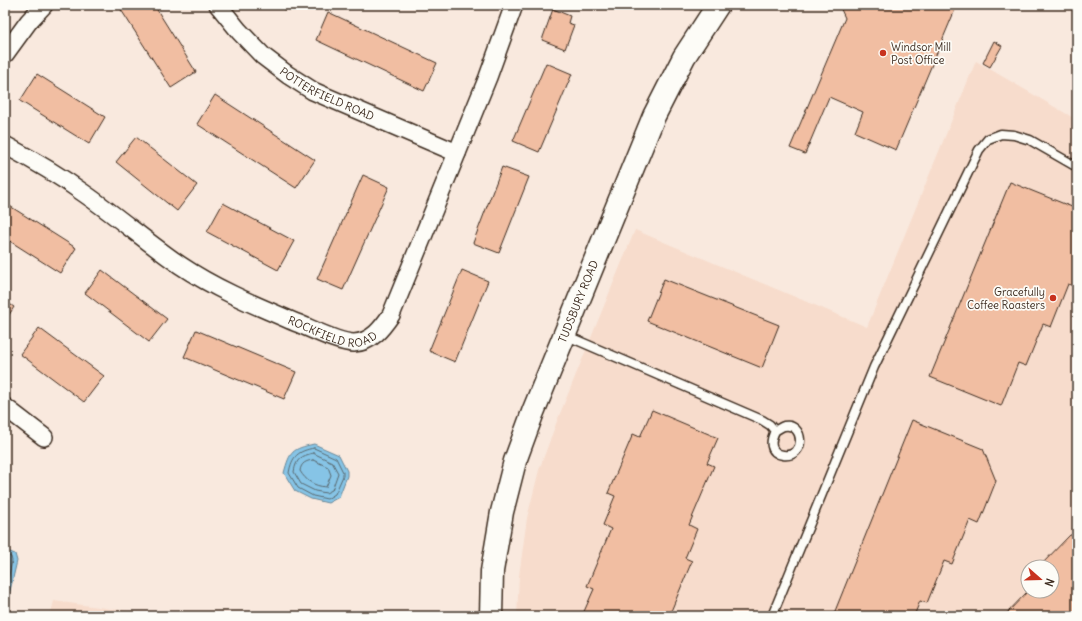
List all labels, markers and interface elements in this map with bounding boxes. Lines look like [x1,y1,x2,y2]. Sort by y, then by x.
place label: Windsor Mill Post Office [891,40,951,67]
marker: Windsor Mill Post Office [878,48,888,58]
street label: POTTERFIELD ROAD [277,64,376,124]
street label: TUDSBURY ROAD [555,258,601,345]
place label: Gracefully Coffee Roasters [967,285,1045,312]
marker: Gracefully Coffee Roasters [1048,293,1058,303]
street label: ROCKFIELD ROAD [286,313,380,350]
north arrow [1020,559,1060,599]
text: N [1042,576,1057,588]

